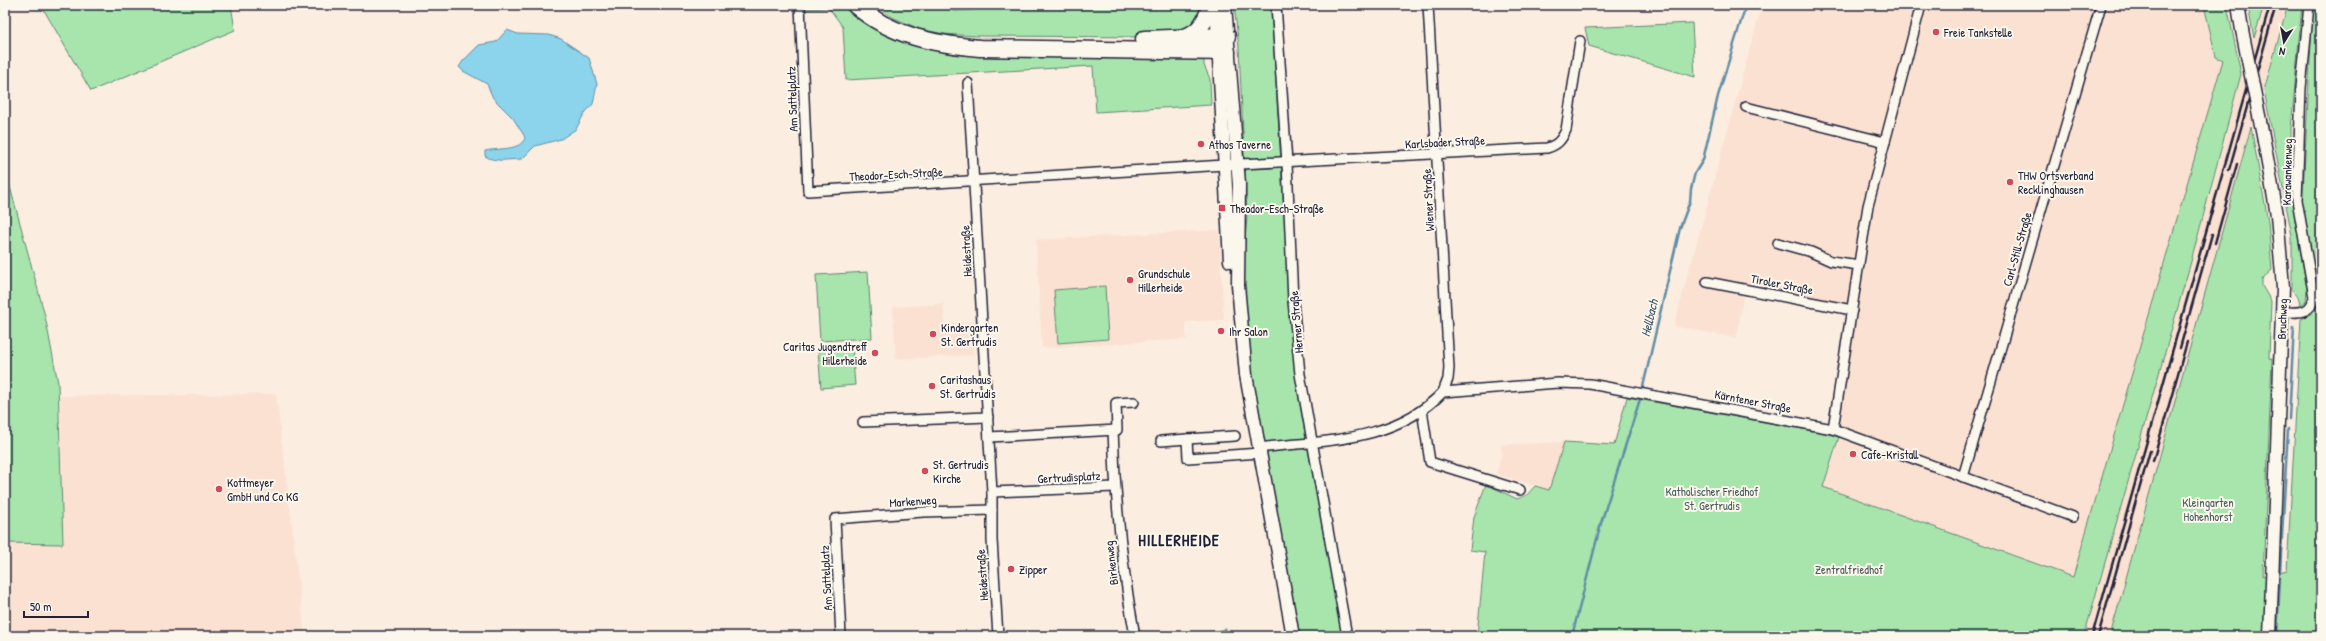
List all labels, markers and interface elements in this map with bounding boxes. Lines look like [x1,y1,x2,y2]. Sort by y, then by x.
north arrow [2264,22,2304,62]
place label: Freie Tankstelle [1943,24,2013,41]
marker: Freie Tankstelle [1931,27,1941,37]
text: N [2278,44,2286,59]
street label: Am Sattelplatz [782,66,802,132]
street label: Karlsbader Straße [1405,131,1486,153]
place label: Athos Taverne [1209,136,1271,153]
street label: Karawankenweg [2278,138,2296,206]
marker: Athos Taverne [1196,139,1206,149]
street label: Theodor-Esch-Straße [849,163,944,185]
place label: THW Ortsverband Recklinghausen [2018,167,2094,198]
street label: Wiener Straße [1418,168,1438,232]
marker: THW Ortsverband Recklinghausen [2005,177,2015,187]
place label: Theodor-Esch-Straße [1230,200,1324,217]
marker: Theodor-Esch-Straße [1217,203,1227,213]
street label: Carl-Still-Straße [1998,210,2036,288]
street label: Heidestraße [956,225,976,277]
place label: Grundschule Hillerheide [1138,265,1191,296]
street label: Tiroler Straße [1749,270,1815,298]
marker: Grundschule Hillerheide [1125,275,1135,285]
street label: Herner Straße [1285,290,1307,354]
water label: Hellbach [1636,296,1662,338]
street label: Bruchweg [2273,298,2291,340]
place label: Kindergarten St. Gertrudis [941,319,998,350]
place label: Ihr Salon [1229,323,1268,340]
marker: Ihr Salon [1216,326,1226,336]
marker: Kindergarten St. Gertrudis [928,329,938,339]
place label: Caritas Jugendtreff Hillerheide [783,338,868,369]
marker: Caritas Jugendtreff Hillerheide [870,348,880,358]
place label: Caritashaus St. Gertrudis [940,371,996,402]
marker: Caritashaus St. Gertrudis [927,381,937,391]
street label: Kärntener Straße [1713,385,1793,417]
place label: Cafe-Kristall [1861,446,1919,463]
marker: Cafe-Kristall [1848,449,1858,459]
place label: St. Gertrudis Kirche [933,456,989,487]
marker: St. Gertrudis Kirche [920,466,930,476]
street label: Gertrudisplatz [1037,467,1101,487]
place label: Kottmeyer GmbH und Co KG [227,474,298,505]
park label: Katholischer Friedhof St. Gertrudis [1666,483,1759,514]
marker: Kottmeyer GmbH und Co KG [214,484,224,494]
street label: Markenweg [889,491,937,511]
park label: Kleingarten Hohenhorst [2182,494,2234,525]
district label: HILLERHEIDE [1138,529,1220,551]
street label: Birkenweg [1100,540,1122,586]
street label: Am Sattelplatz [816,545,836,611]
street label: Heidestraße [972,548,992,601]
place label: Zipper [1019,561,1048,578]
park label: Zentralfriedhof [1815,561,1884,578]
marker: Zipper [1006,564,1016,574]
scale bar [24,593,88,619]
text: 50 m [30,598,51,615]

